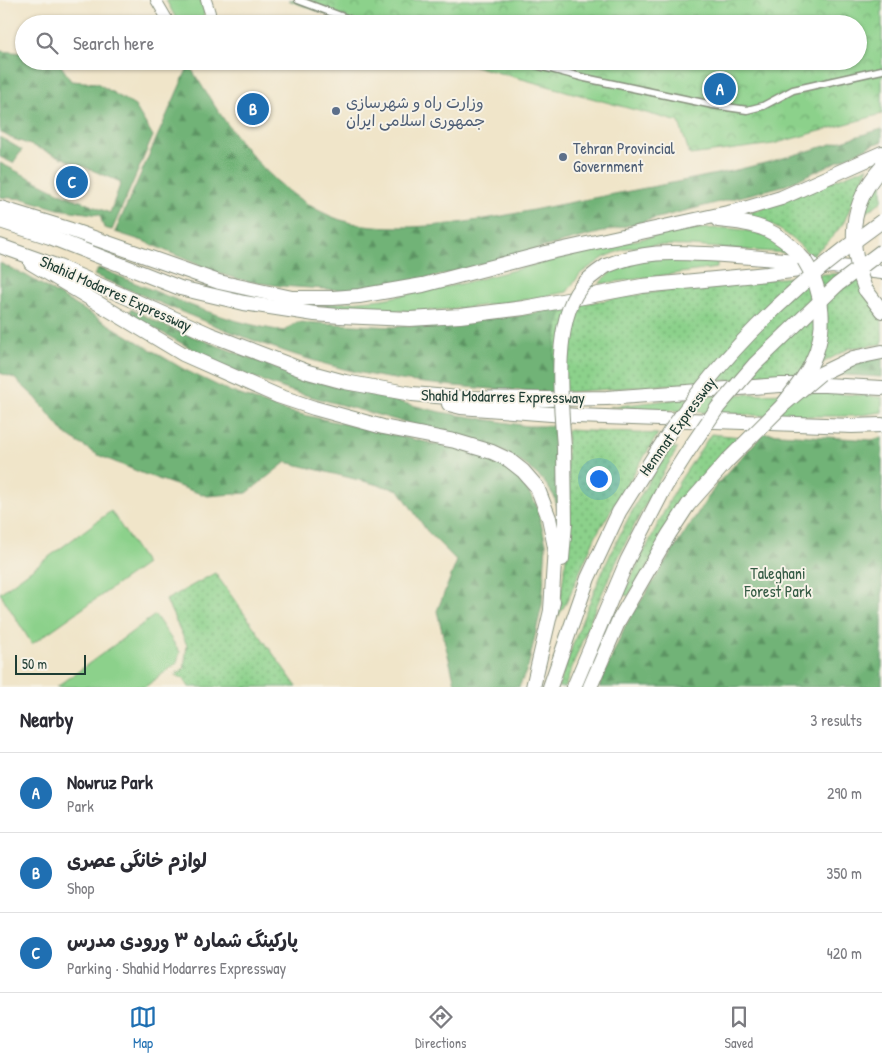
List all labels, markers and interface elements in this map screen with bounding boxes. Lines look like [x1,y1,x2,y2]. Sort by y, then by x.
search box [15,15,867,70]
icon: search [33,29,61,57]
text: Search here [73,30,154,56]
pin: A [704,70,736,108]
pin: B [237,90,269,128]
place label: وزارت راه و شهرسازی جمهوری اسلامی ایران [346,91,485,131]
marker: وزارت راه و شهرسازی جمهوری اسلامی ایران [330,105,342,117]
place label: Tehran Provincial Government [573,137,676,177]
marker: Tehran Provincial Government [557,151,569,163]
pin: C [56,163,88,201]
street label: Shahid Modarres Expressway [37,250,196,336]
street label: Hemmat Expressway [634,372,721,480]
street label: Shahid Modarres Expressway [421,384,585,408]
your location [586,466,612,492]
park label: Taleghani Forest Park [743,562,812,602]
scale bar [15,652,86,675]
text: 50 m [22,654,47,673]
text: Nearby [20,705,73,734]
text: 3 results [810,709,862,731]
text: Nowruz Park [67,769,153,795]
text: A [32,782,40,804]
text: 290 m [827,782,862,804]
text: Park [67,795,94,817]
text: لوازم خانگی عصری [67,847,207,873]
text: B [32,862,40,884]
text: 350 m [826,862,862,884]
text: Shop [67,877,94,899]
text: پارکینگ شماره ۳ ورودی مدرس [67,927,298,953]
text: C [32,942,40,964]
text: 420 m [827,942,862,964]
text: Parking · Shahid Modarres Expressway [67,957,286,979]
tab: Map [129,1003,157,1052]
tab: Directions [415,1003,466,1052]
tab: Saved [724,1003,753,1052]

